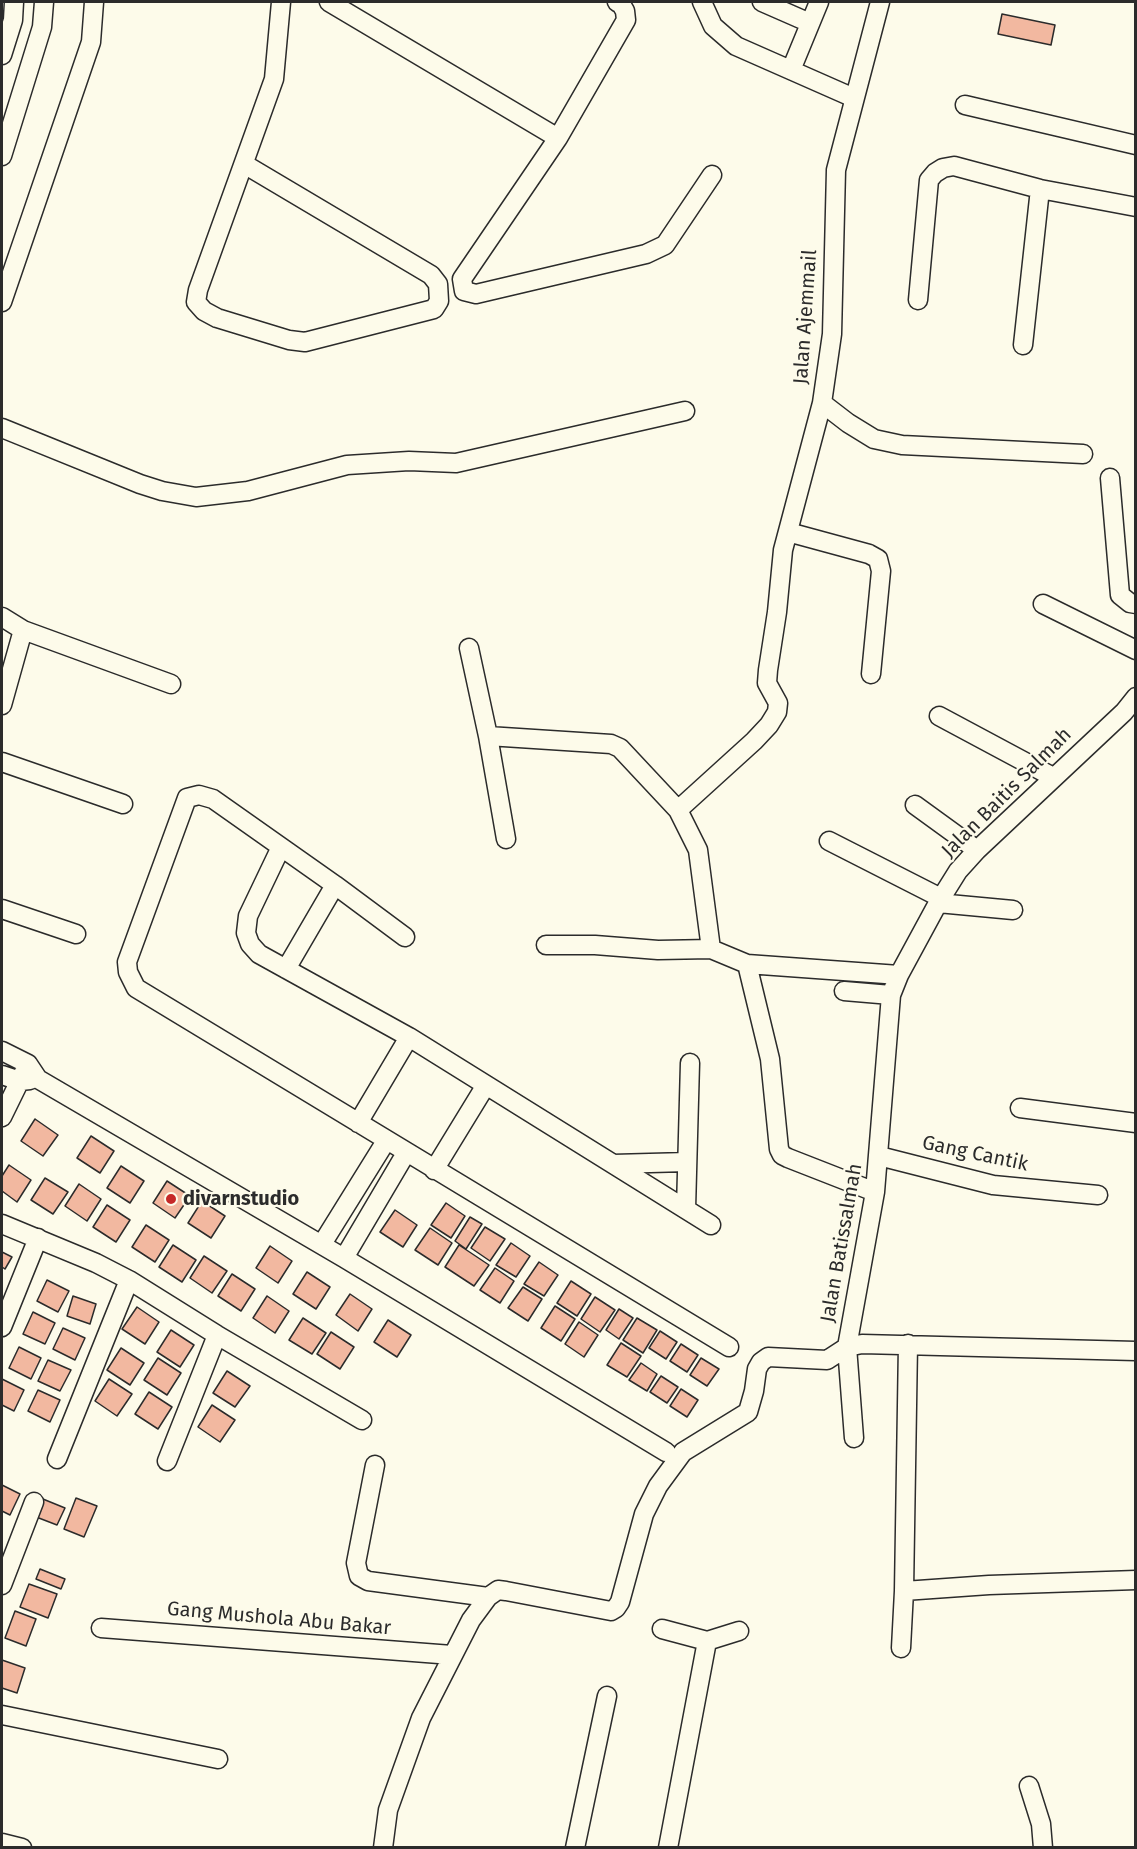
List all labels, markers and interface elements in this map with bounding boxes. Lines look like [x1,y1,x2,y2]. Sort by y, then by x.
street label: Jalan Ajemmail [789,249,823,385]
street label: Jalan Baitis Salmah [937,723,1077,863]
street label: Gang Cantik [920,1131,1030,1177]
street label: Jalan Batissalmah [816,1162,868,1324]
place label: divarnstudio [183,1187,299,1211]
marker: divarnstudio [164,1192,178,1206]
street label: Gang Mushola Abu Bakar [166,1597,392,1641]

